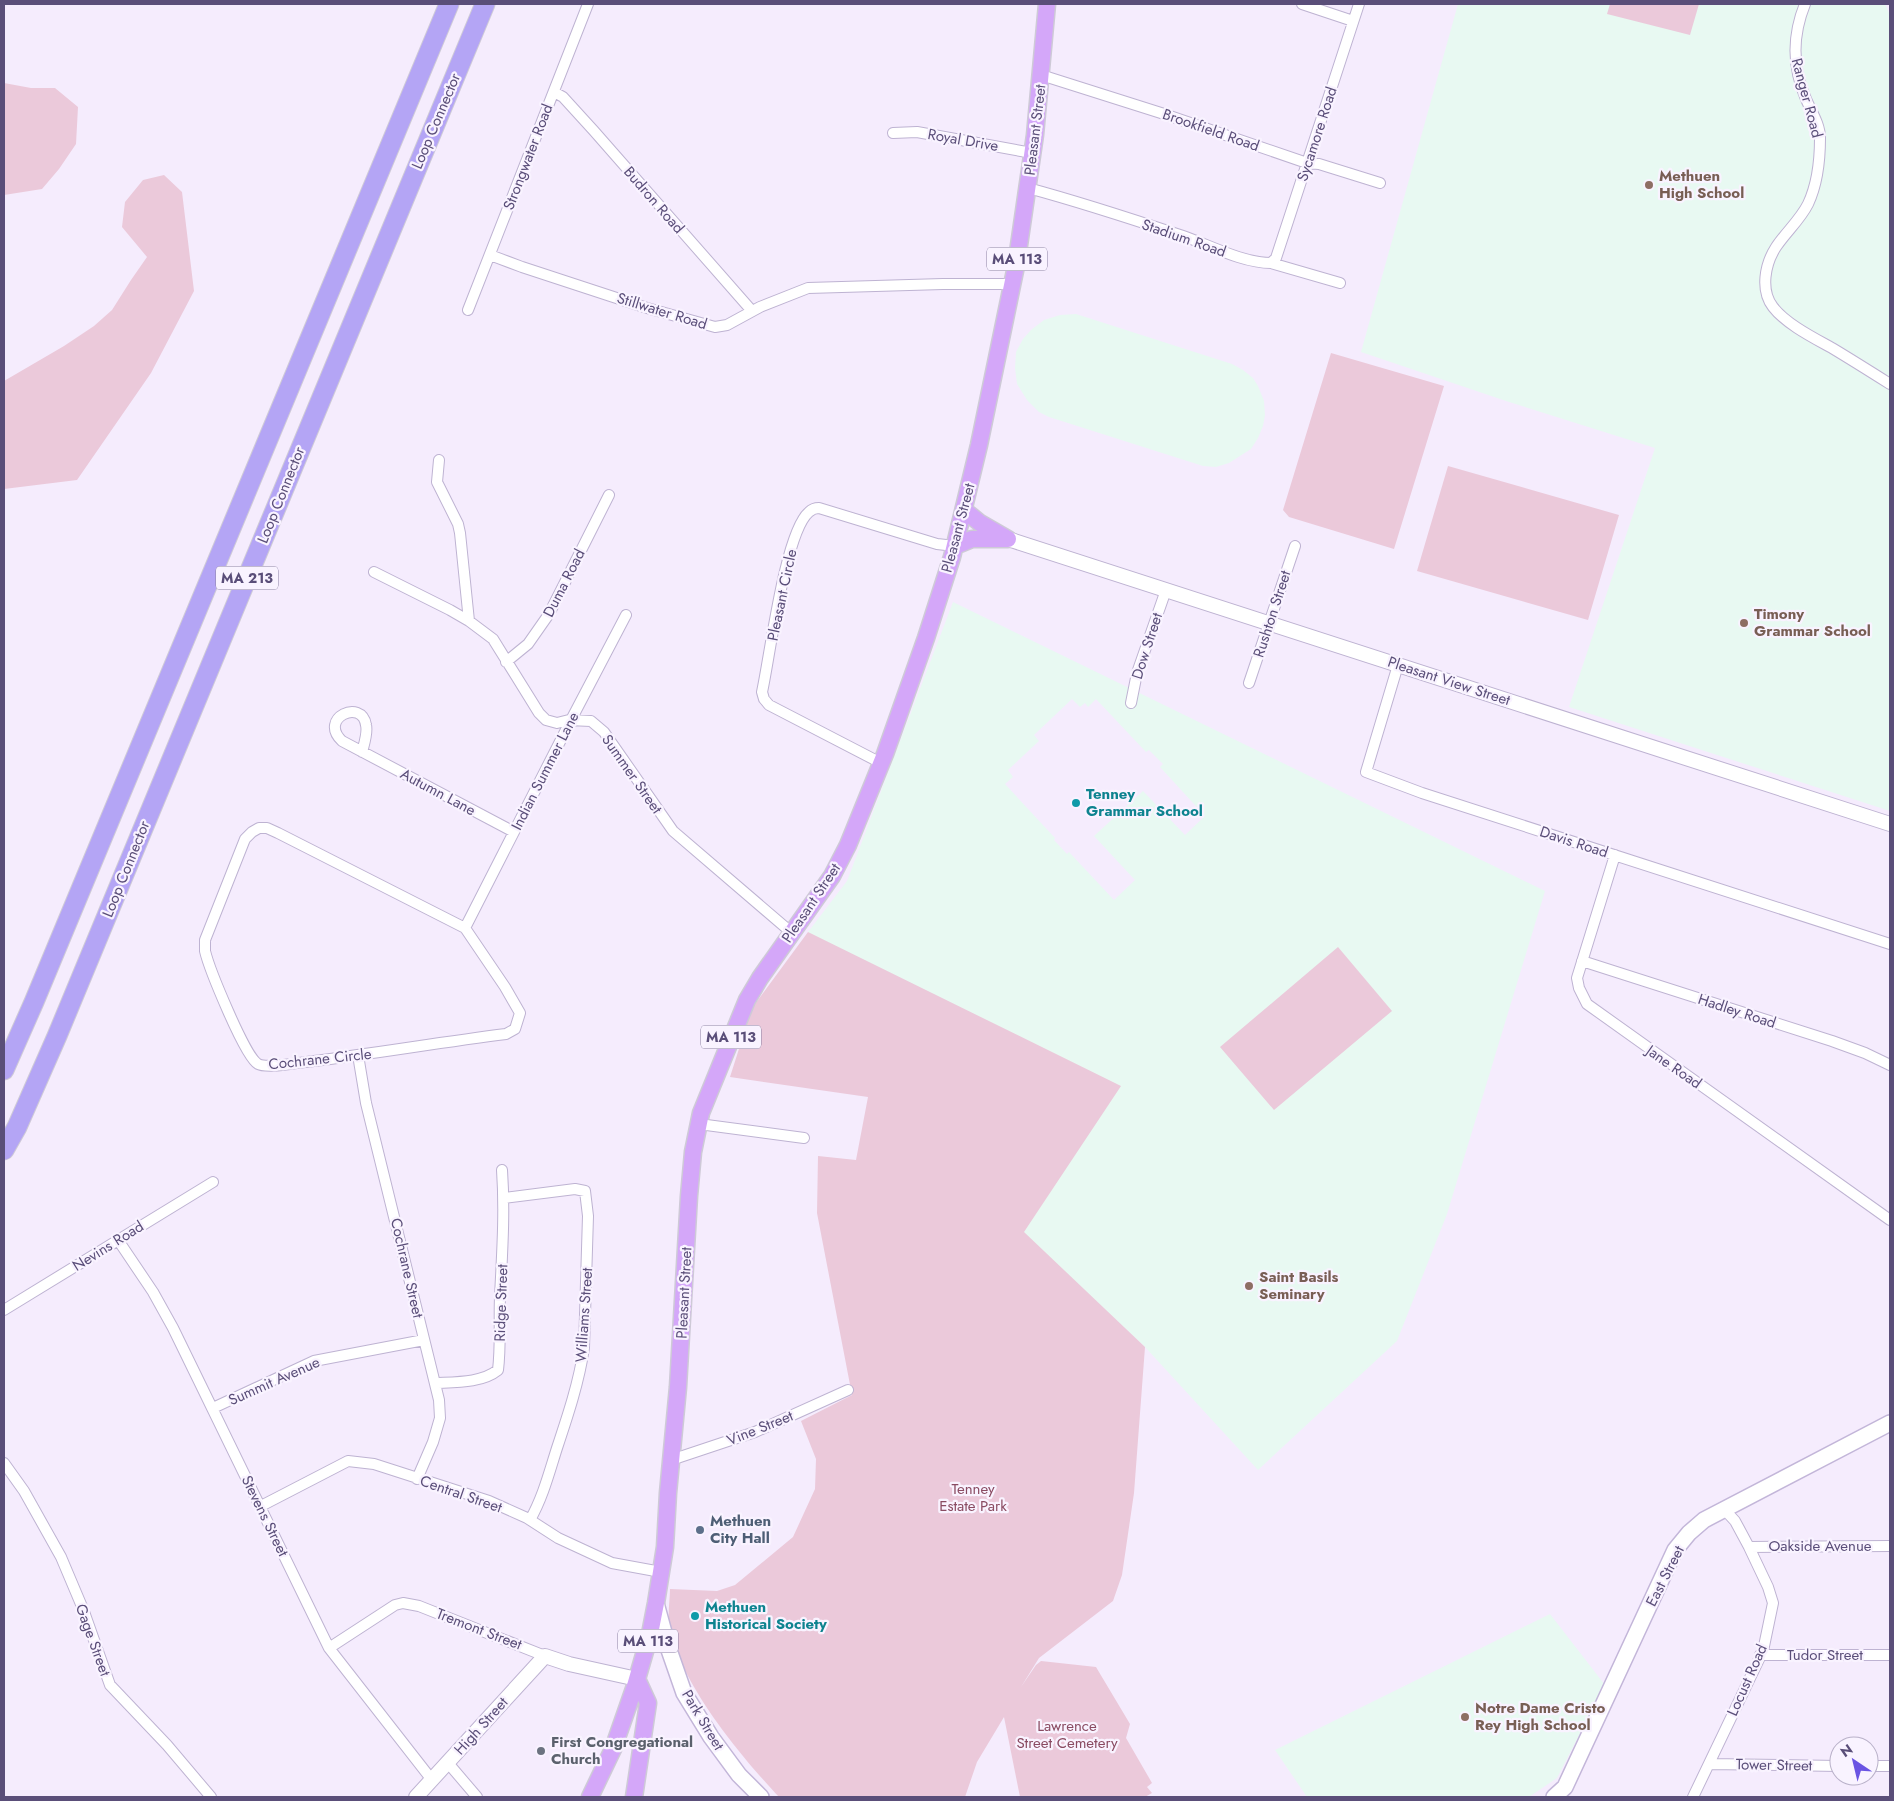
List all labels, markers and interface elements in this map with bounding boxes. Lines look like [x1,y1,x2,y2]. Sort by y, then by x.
street label: Ranger Road [1786,56,1828,140]
street label: Loop Connector [406,69,466,172]
street label: Pleasant Street [1018,83,1052,177]
street label: Sycamore Road [1291,84,1343,184]
street label: Strongwater Road [498,101,558,213]
street label: Brookfield Road [1160,103,1262,157]
street label: Royal Drive [926,123,1000,157]
street label: Budron Road [619,162,689,238]
place label: Methuen High School [1659,165,1744,204]
marker: Methuen High School [1643,179,1655,191]
street label: Stadium Road [1139,213,1229,263]
road number: MA 113 [987,248,1047,270]
street label: Stillwater Road [614,287,710,335]
street label: Loop Connector [252,443,311,547]
street label: Pleasant Street [936,481,981,575]
street label: Duma Road [537,545,591,621]
street label: Pleasant Circle [762,547,803,643]
road number: MA 213 [216,566,278,590]
street label: Rushton Street [1248,567,1297,660]
place label: Timony Grammar School [1754,603,1871,642]
street label: Dow Street [1126,610,1168,682]
marker: Timony Grammar School [1738,617,1750,629]
street label: Pleasant View Street [1385,651,1513,711]
street label: Indian Summer Lane [506,708,584,834]
street label: Summer Street [596,730,668,819]
street label: Autumn Lane [396,763,480,821]
place label: Tenney Grammar School [1086,783,1203,822]
marker: Tenney Grammar School [1070,797,1082,809]
street label: Loop Connector [97,817,156,921]
street label: Davis Road [1537,821,1611,863]
street label: Pleasant Street [776,859,846,947]
street label: Hadley Road [1695,988,1779,1034]
road number: MA 113 [701,1026,761,1048]
street label: Jane Road [1640,1039,1706,1094]
street label: Cochrane Circle [267,1043,373,1075]
street label: Nevins Road [68,1215,148,1277]
street label: Cochrane Street [385,1216,429,1320]
street label: Pleasant Street [671,1246,697,1339]
street label: Ridge Street [489,1264,513,1342]
place label: Saint Basils Seminary [1259,1266,1339,1305]
street label: Williams Street [570,1267,598,1363]
marker: Saint Basils Seminary [1243,1280,1255,1292]
street label: Summit Avenue [225,1351,324,1411]
street label: Vine Street [724,1405,797,1451]
street label: Central Street [417,1470,505,1518]
street label: Stevens Street [236,1472,294,1561]
park label: Tenney Estate Park [939,1478,1007,1517]
place label: Methuen City Hall [710,1510,771,1549]
marker: Methuen City Hall [694,1524,706,1536]
street label: Oakside Avenue [1768,1535,1872,1557]
street label: East Street [1640,1542,1690,1610]
place label: Methuen Historical Society [705,1596,827,1635]
street label: Gage Street [70,1601,116,1680]
street label: Tremont Street [433,1603,525,1656]
marker: Methuen Historical Society [689,1610,701,1622]
road number: MA 113 [618,1630,678,1652]
street label: Locust Road [1721,1641,1773,1719]
street label: Tudor Street [1787,1644,1863,1666]
street label: Park Street [676,1686,730,1755]
street label: High Street [449,1692,513,1760]
place label: Notre Dame Cristo Rey High School [1475,1697,1605,1736]
marker: Notre Dame Cristo Rey High School [1459,1711,1471,1723]
park label: Lawrence Street Cemetery [1016,1715,1118,1754]
place label: First Congregational Church [551,1731,693,1770]
north arrow [1829,1736,1879,1786]
text: N [1836,1739,1857,1762]
marker: First Congregational Church [535,1745,547,1757]
street label: Tower Street [1736,1753,1813,1777]

